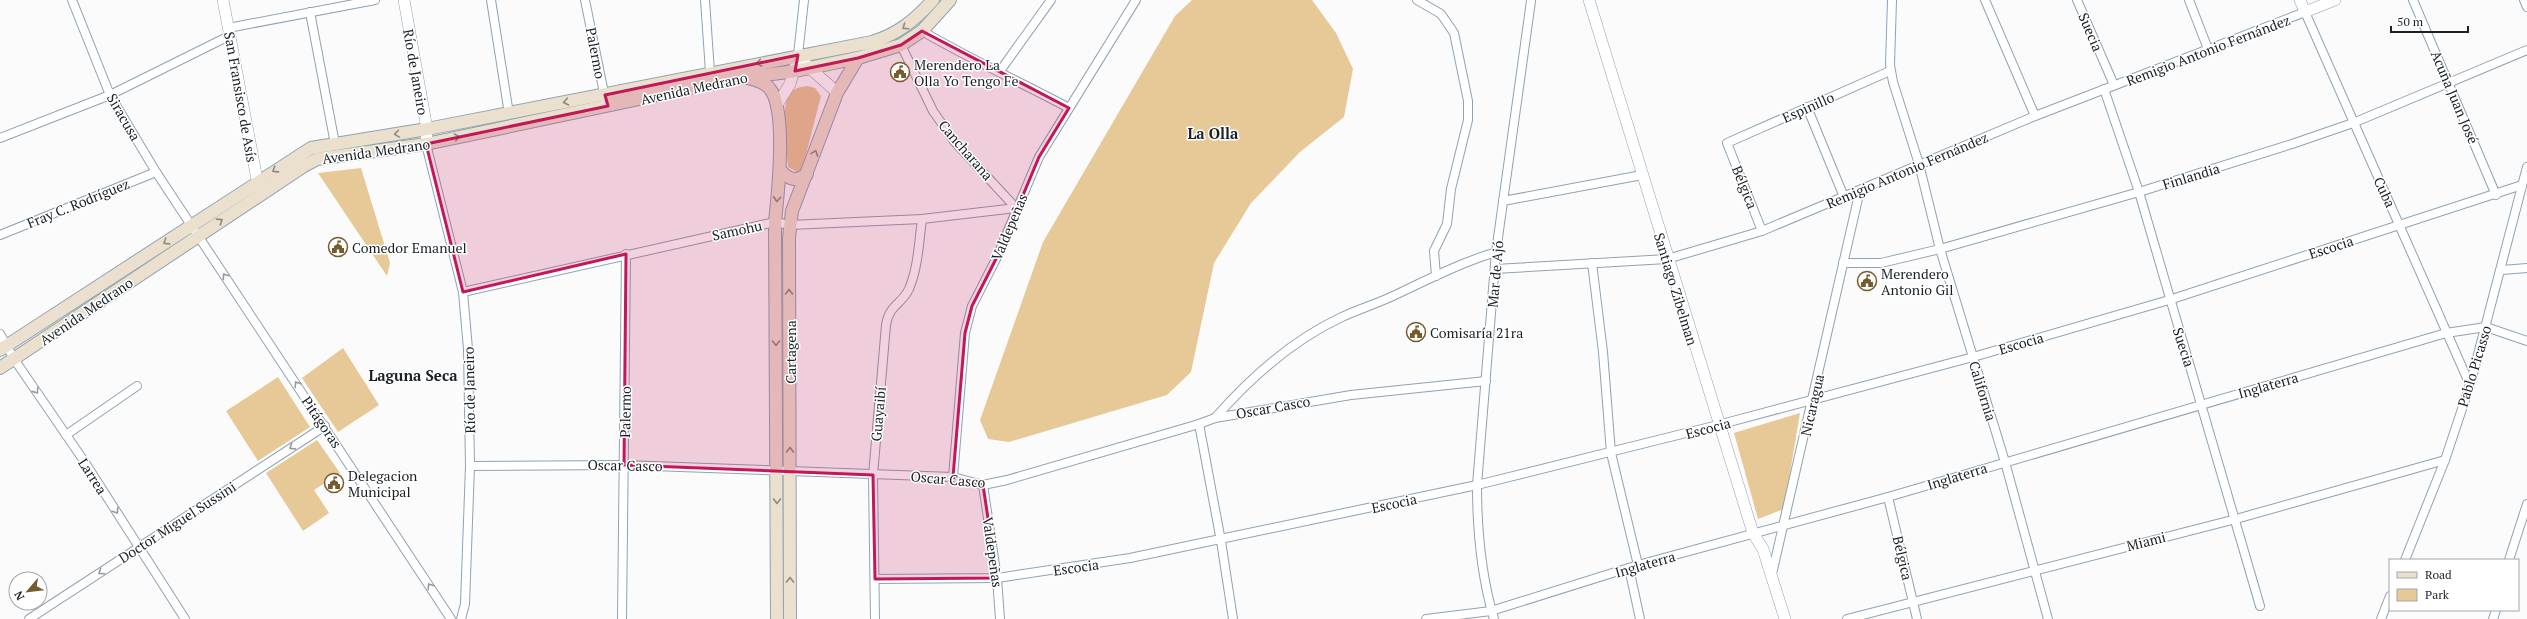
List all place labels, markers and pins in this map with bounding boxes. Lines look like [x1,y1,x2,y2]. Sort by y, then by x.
place label: Merendero La Olla Yo Tengo Fe [914,55,1018,90]
public building icon: Merendero La Olla Yo Tengo Fe [889,61,911,83]
public building icon: Comedor Emanuel [327,236,349,258]
place label: Comedor Emanuel [352,238,467,257]
place label: Merendero Antonio Gil [1881,264,1954,299]
public building icon: Merendero Antonio Gil [1856,270,1878,292]
public building icon: Comisaría 21ra [1405,321,1427,343]
place label: Comisaría 21ra [1430,323,1523,342]
place label: Delegacion Municipal [348,466,418,501]
public building icon: Delegacion Municipal [323,472,345,494]

